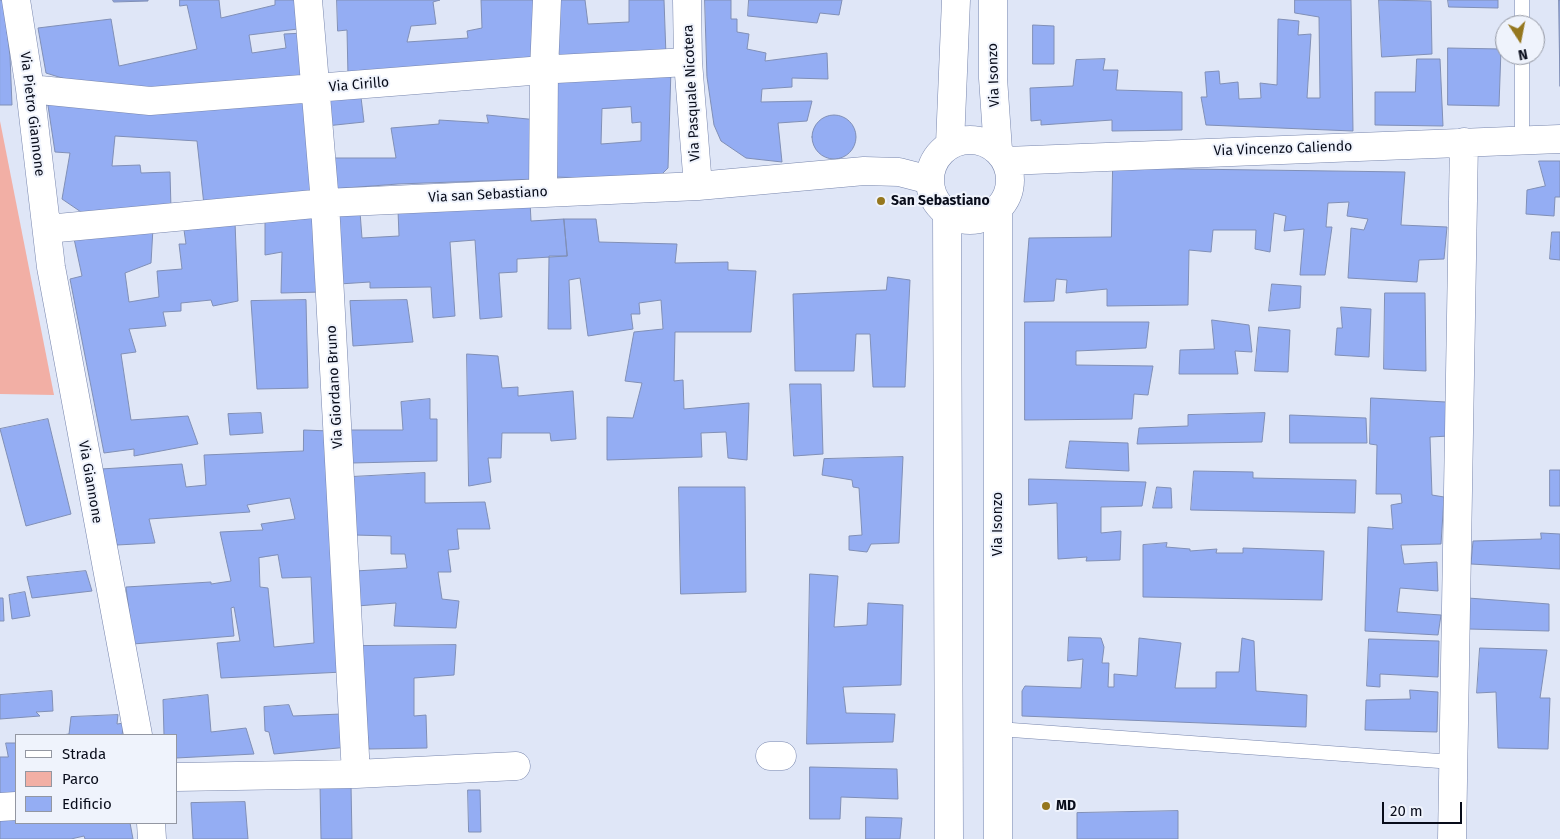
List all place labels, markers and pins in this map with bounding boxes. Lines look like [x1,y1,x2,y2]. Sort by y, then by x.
place label: San Sebastiano [891,193,990,209]
marker: San Sebastiano [875,195,887,207]
place label: MD [1056,798,1076,814]
marker: MD [1040,800,1052,812]

